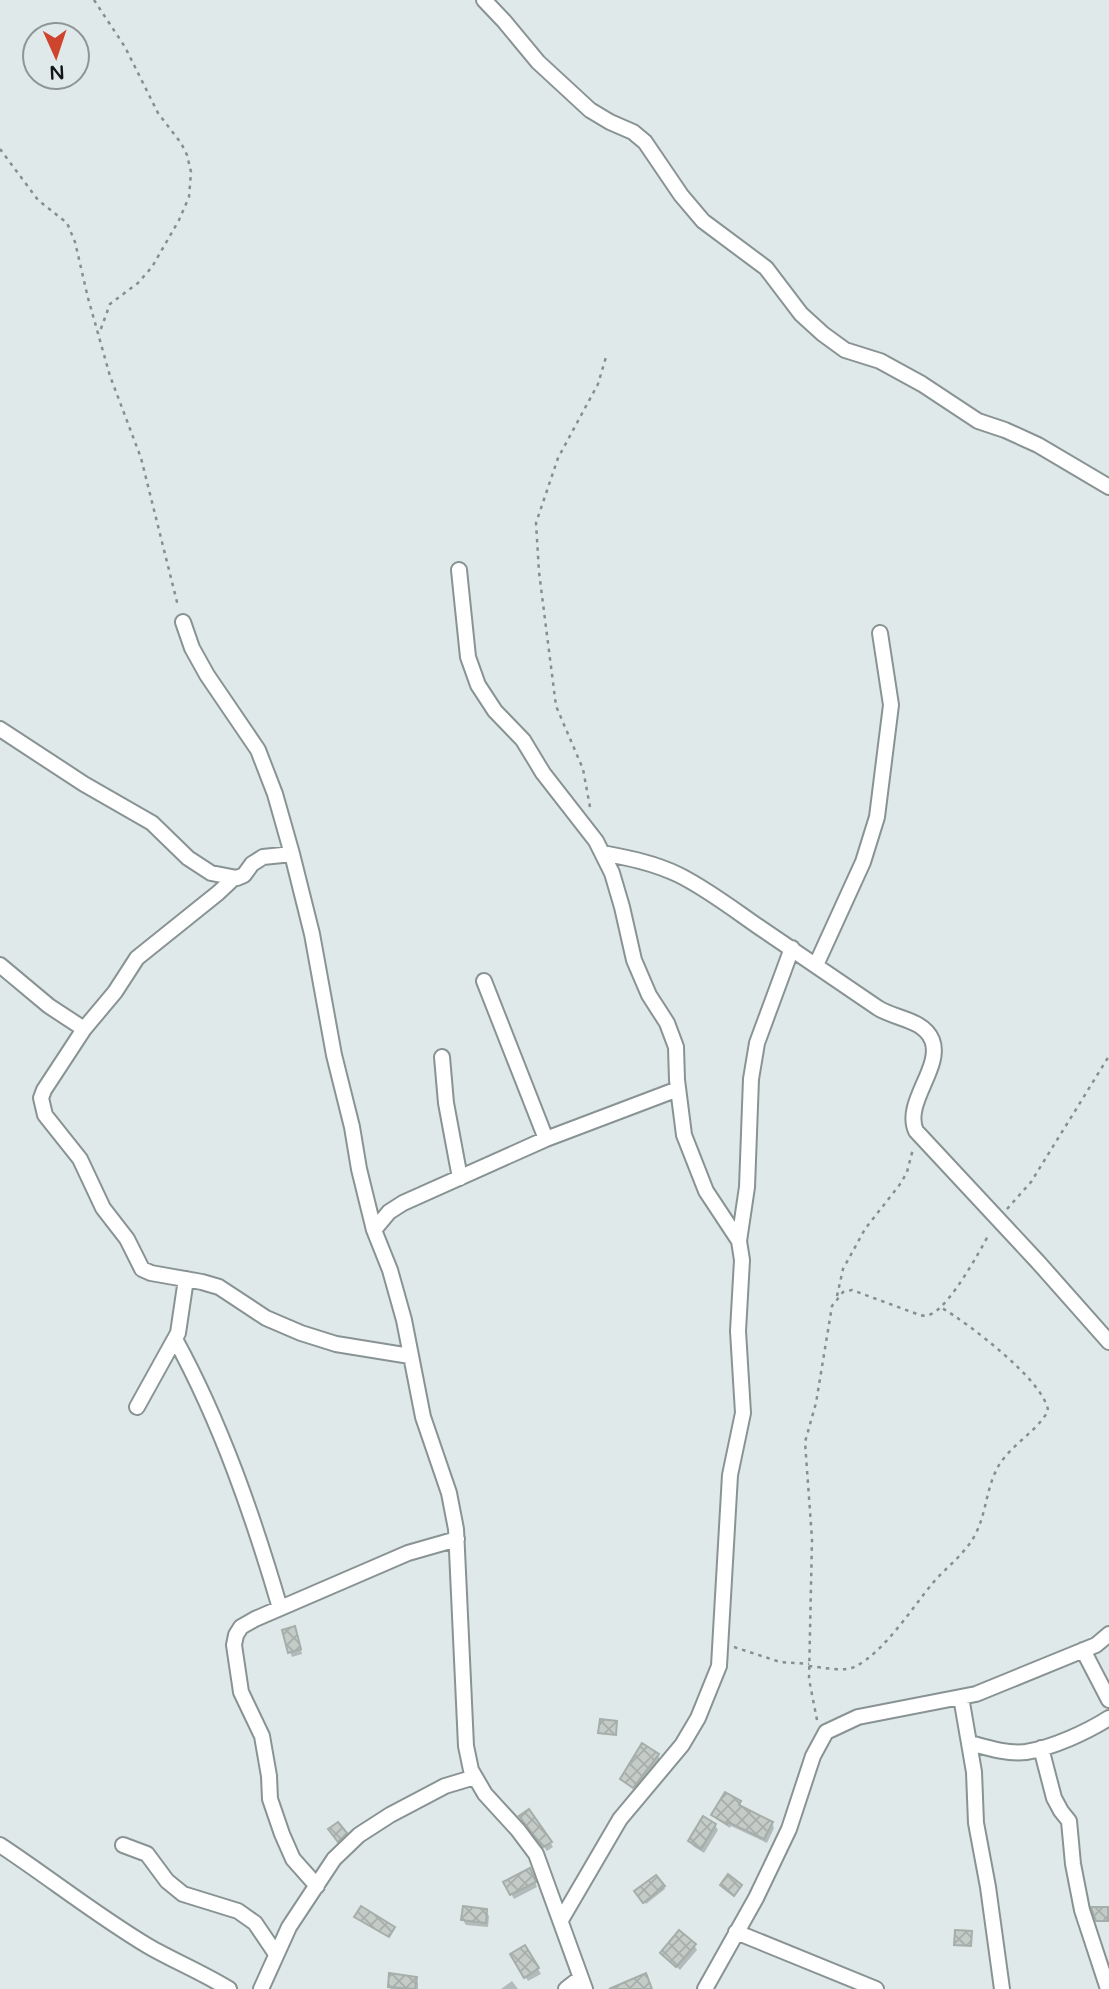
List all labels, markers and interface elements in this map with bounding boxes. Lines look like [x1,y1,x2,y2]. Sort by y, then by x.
north arrow [21,21,91,91]
text: N [49,61,65,83]

